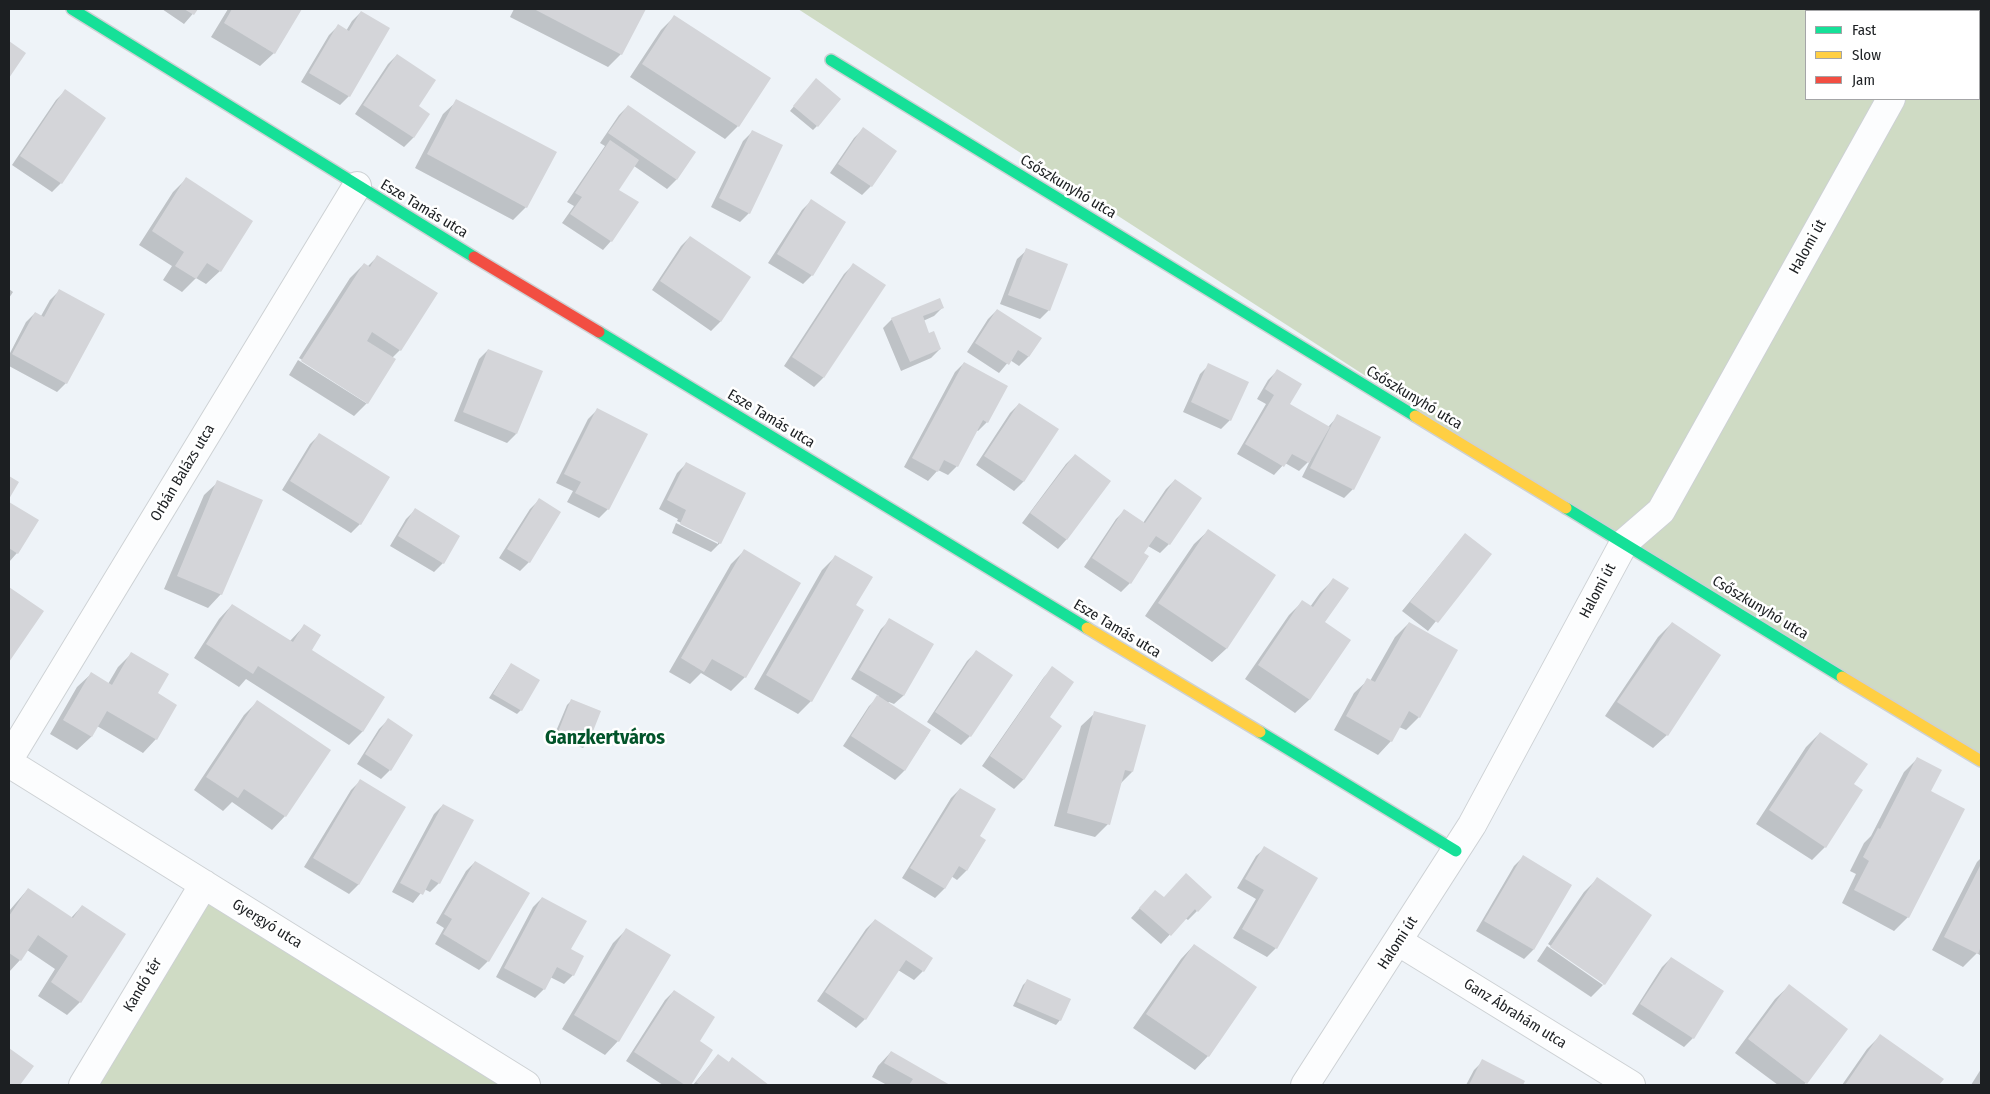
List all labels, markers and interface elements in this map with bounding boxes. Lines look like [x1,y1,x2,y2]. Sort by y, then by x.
legend [1805,10,1980,100]
text: Fast [1852,21,1876,39]
text: Slow [1852,46,1881,64]
text: Jam [1852,71,1875,89]
street label: Csőszkunyhó utca [1017,151,1119,223]
street label: Esze Tamás utca [377,176,471,242]
street label: Halomi út [1786,217,1830,277]
street label: Csőszkunyhó utca [1363,362,1465,434]
street label: Esze Tamás utca [724,386,818,452]
street label: Orbán Balázs utca [147,421,219,525]
street label: Halomi út [1576,560,1620,622]
street label: Csőszkunyhó utca [1709,572,1811,644]
street label: Esze Tamás utca [1070,596,1164,662]
district label: Ganzkertváros [545,726,665,750]
street label: Gyergyó utca [229,895,305,953]
street label: Halomi út [1374,913,1422,973]
street label: Kandó tér [120,955,166,1015]
street label: Ganz Ábrahám utca [1460,975,1570,1053]

